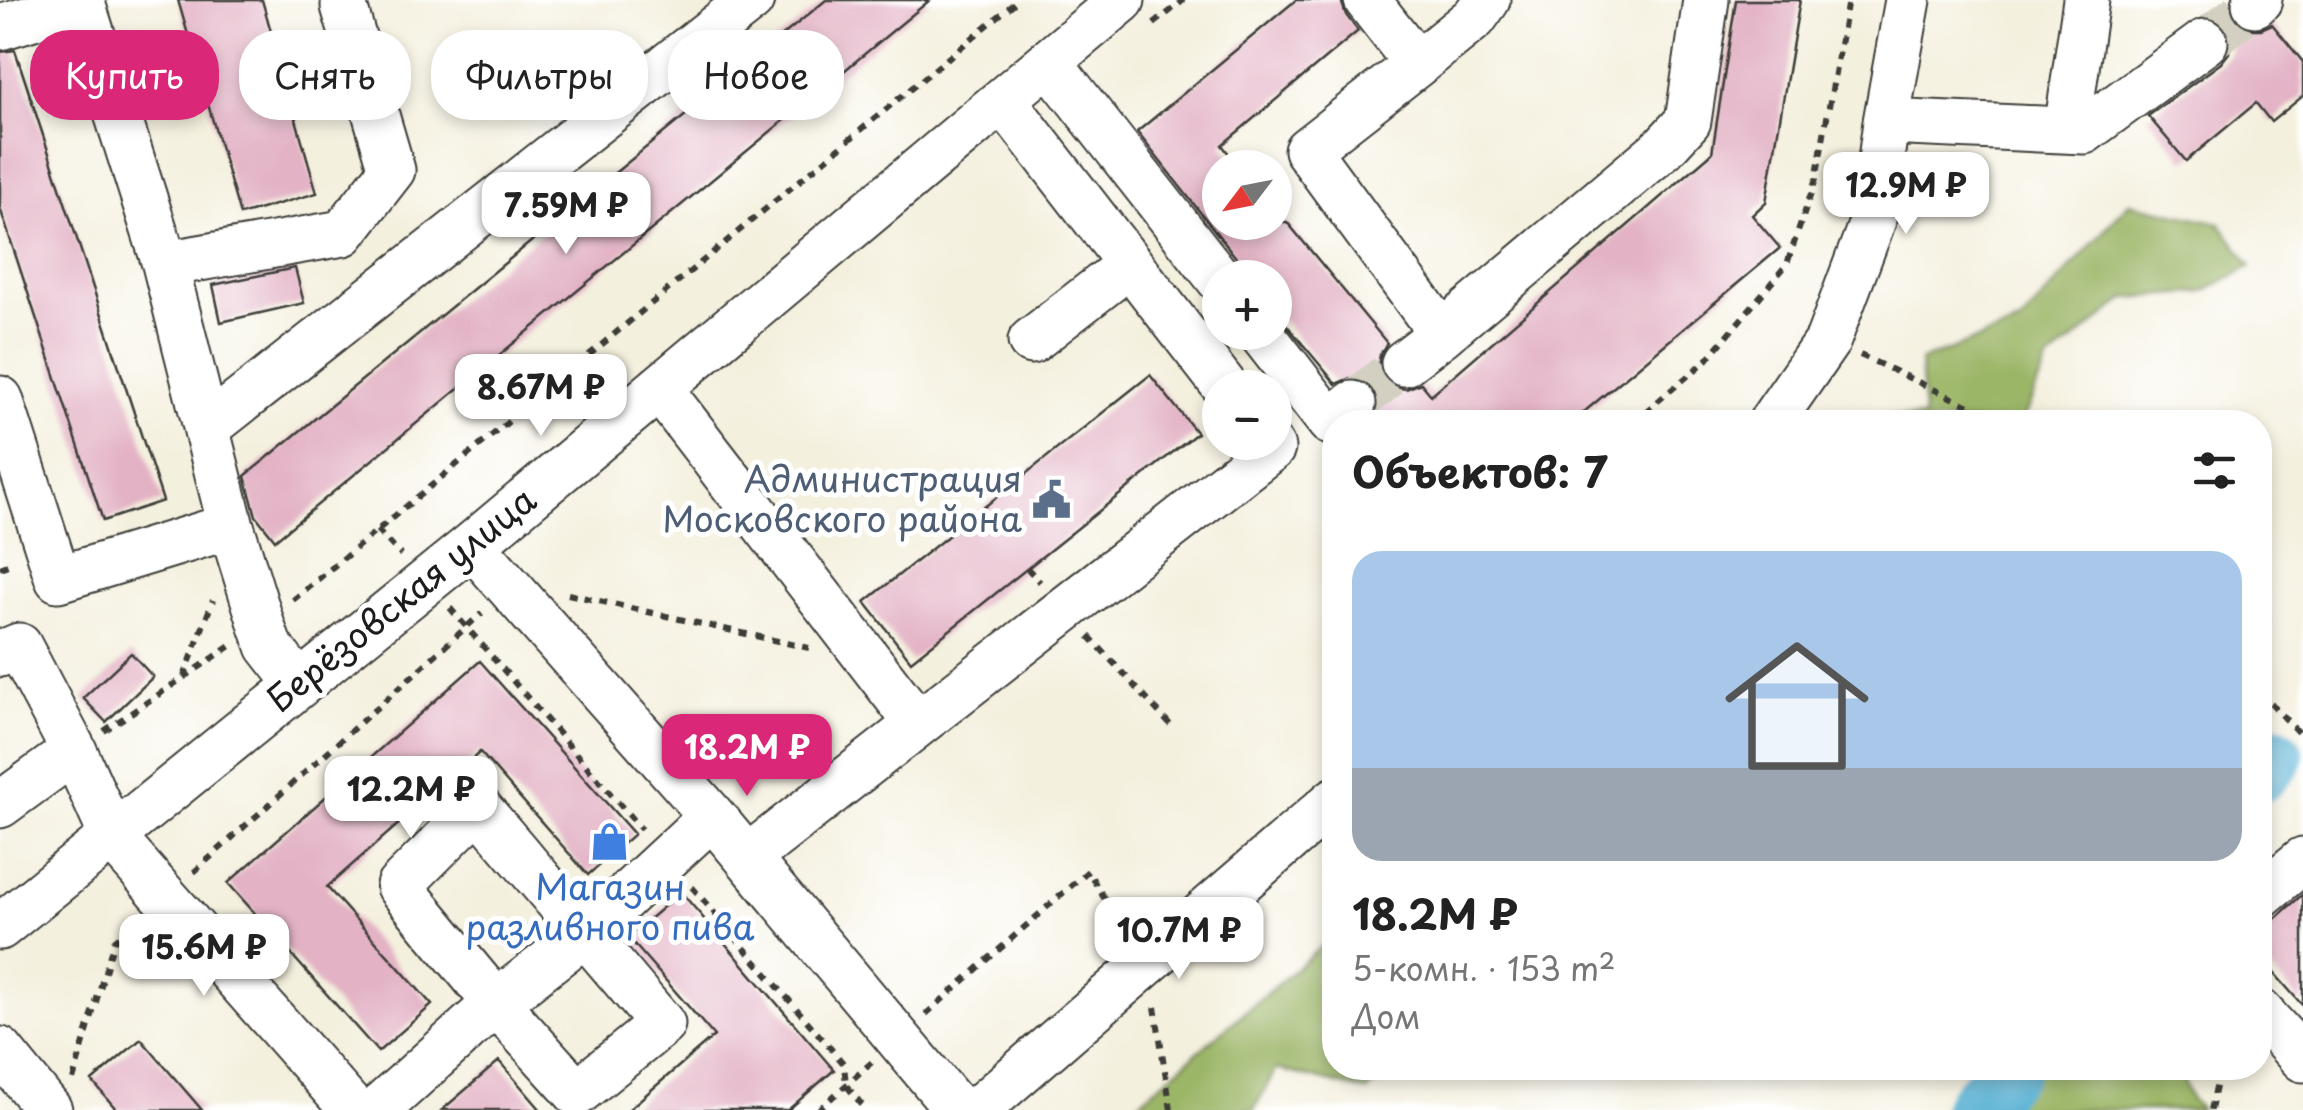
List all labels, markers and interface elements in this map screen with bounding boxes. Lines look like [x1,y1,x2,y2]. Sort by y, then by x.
chip: Купить [30,30,219,120]
chip: Снять [239,30,411,120]
chip: Фильтры [431,30,648,120]
chip: Новое [668,30,844,120]
north arrow [1202,150,1292,240]
map controls [1202,150,1292,460]
pin: 12.9M ₽ [1814,152,1998,237]
text: 12.9M ₽ [1845,160,1967,208]
pin: 7.59M ₽ [474,172,658,257]
text: 7.59M ₽ [504,180,628,228]
button: + [1202,260,1292,350]
pin: 8.67M ₽ [449,354,633,439]
text: 8.67M ₽ [477,362,605,410]
button: − [1202,370,1292,460]
text: Объектов: 7 [1352,439,1608,502]
icon: filters [2187,443,2242,498]
place label: Администрация Московского района [662,451,1022,544]
street label: Берёзовская улица [255,473,546,723]
public building icon: Администрация Московского района [1031,479,1073,521]
icon: home [1707,616,1887,796]
pin: 18.2M ₽ [655,714,839,799]
text: 18.2M ₽ [684,722,810,770]
pin: 12.2M ₽ [319,756,503,841]
text: 12.2M ₽ [346,764,476,812]
shop icon: Магазин разливного пива [589,820,631,862]
place label: Магазин разливного пива [466,859,754,952]
text: 18.2M ₽ [1352,881,1518,944]
pin: 10.7M ₽ [1087,897,1271,982]
text: 10.7M ₽ [1117,905,1241,953]
pin: 15.6M ₽ [112,914,296,999]
text: 15.6M ₽ [141,922,267,970]
text: 5-комн. · 153 m² [1352,944,1615,992]
text: Дом [1352,992,1421,1040]

